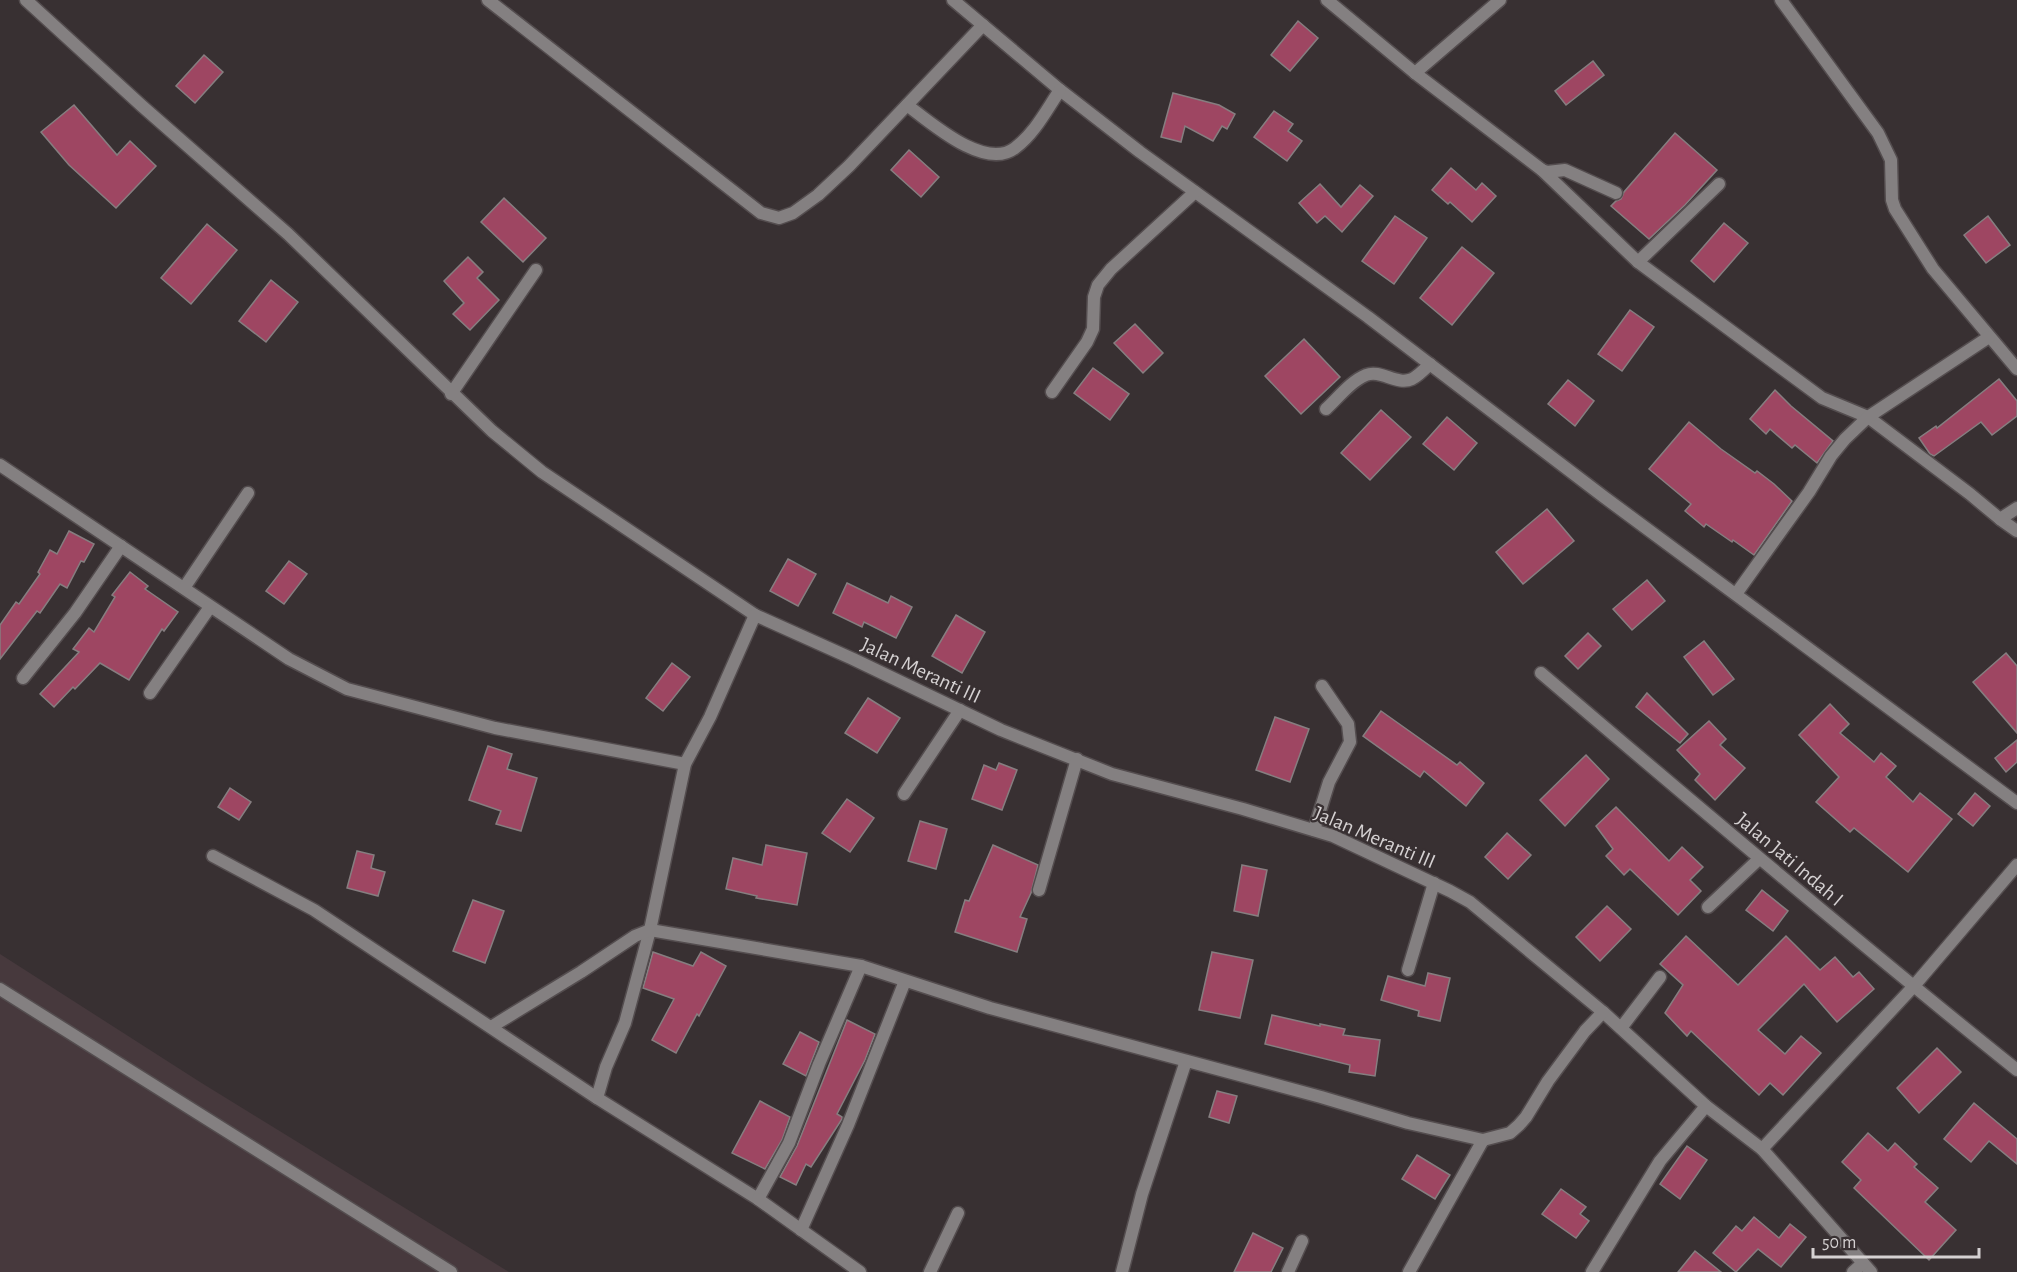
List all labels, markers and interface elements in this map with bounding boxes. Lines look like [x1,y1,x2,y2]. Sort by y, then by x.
street label: Jalan Meranti III [858,634,984,707]
street label: Jalan Meranti III [1311,802,1439,872]
street label: Jalan Jati Indah I [1732,809,1847,910]
scale bar [1813,1221,1980,1259]
text: 50 m [1822,1234,1856,1252]

